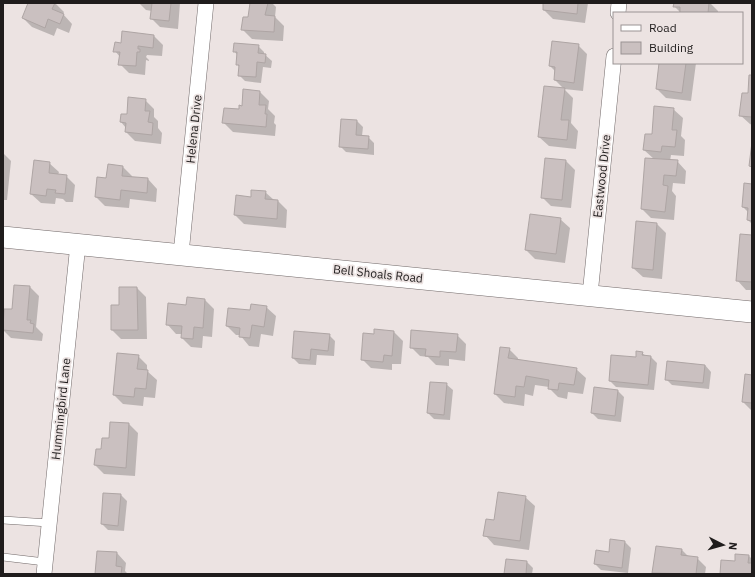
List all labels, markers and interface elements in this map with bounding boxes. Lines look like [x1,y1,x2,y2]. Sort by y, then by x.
legend [613,12,743,64]
text: Road [649,20,677,35]
text: Building [649,40,694,55]
street label: Helena Drive [182,94,205,164]
street label: Eastwood Drive [590,133,613,218]
street label: Bell Shoals Road [332,261,424,286]
street label: Hummingbird Lane [48,357,73,461]
north arrow [703,525,743,565]
text: N [726,541,740,551]

